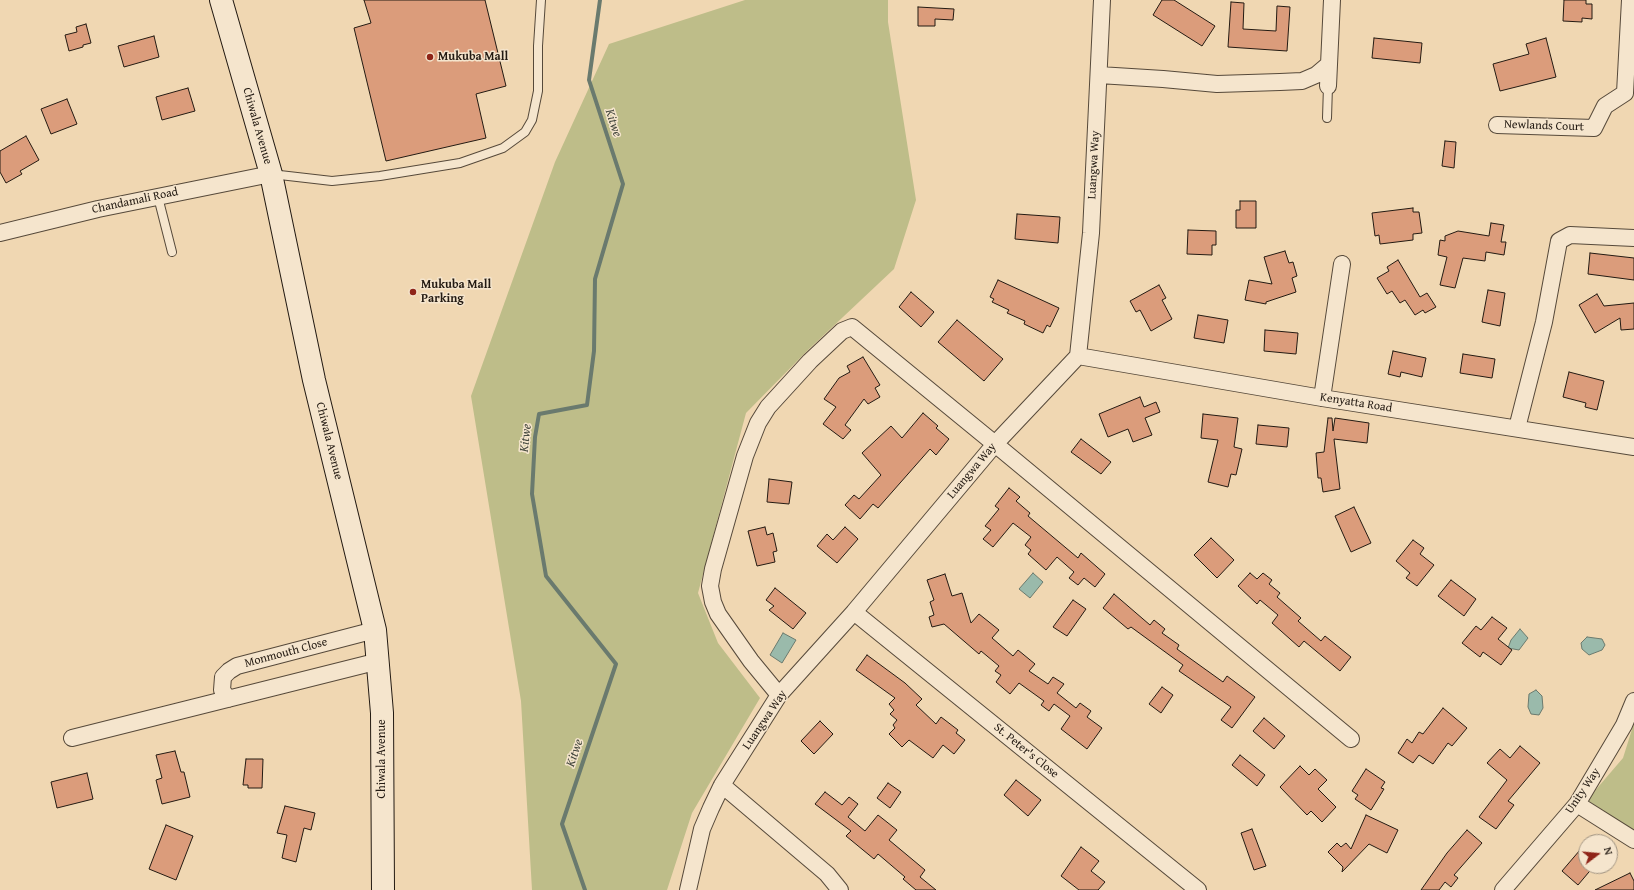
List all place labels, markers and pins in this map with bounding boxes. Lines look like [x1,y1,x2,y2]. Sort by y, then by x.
place label: Mukuba Mall [438,50,508,64]
marker: Mukuba Mall [425,52,435,62]
place label: Mukuba Mall Parking [421,278,491,306]
marker: Mukuba Mall Parking [408,287,418,297]

